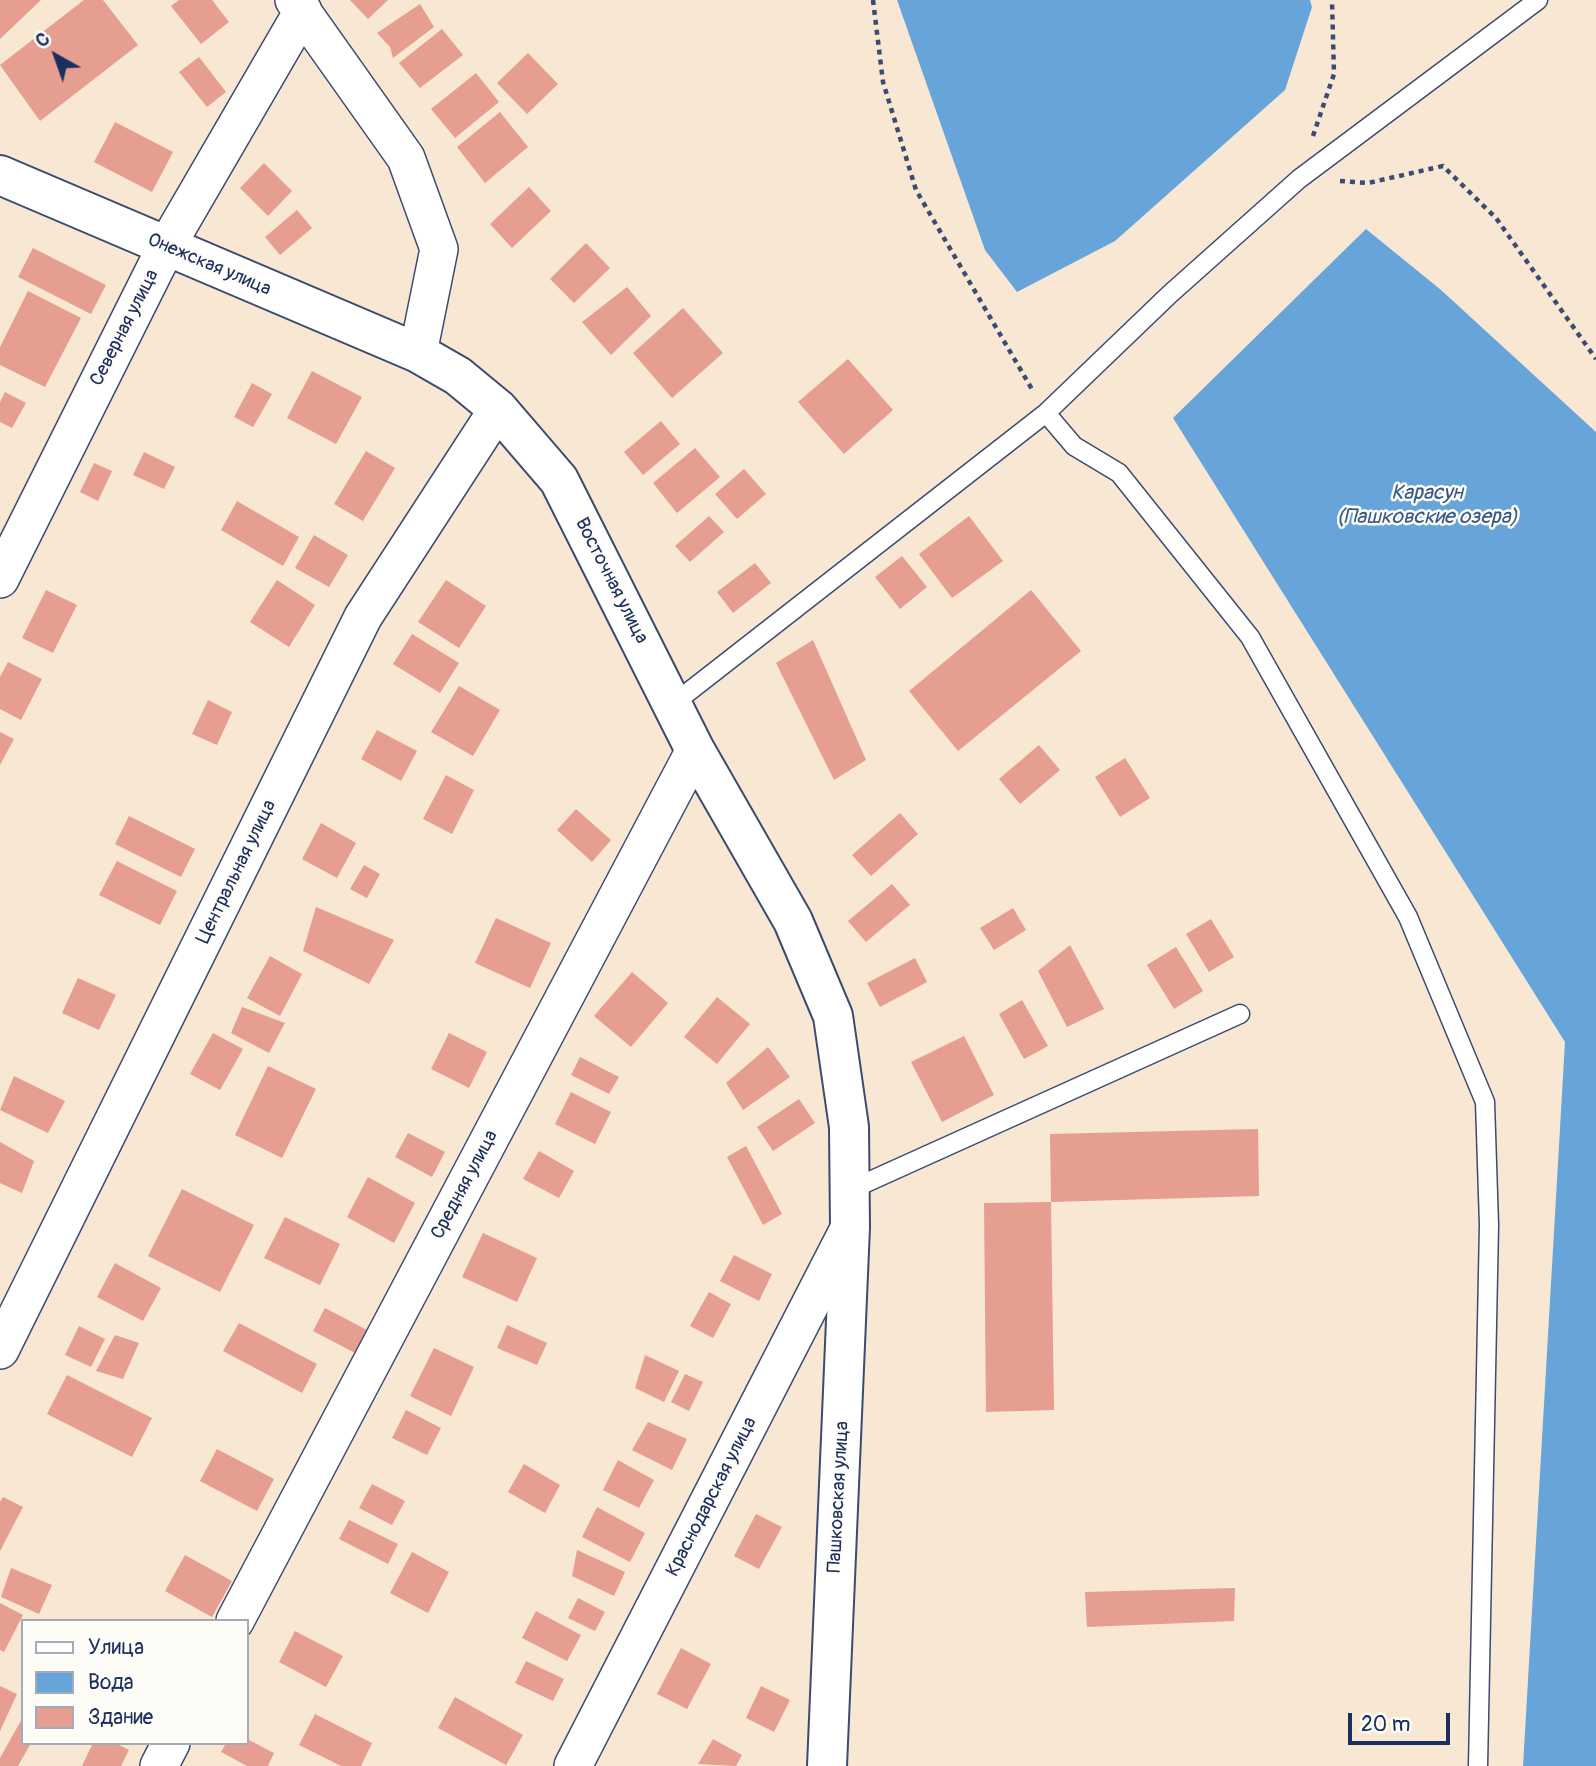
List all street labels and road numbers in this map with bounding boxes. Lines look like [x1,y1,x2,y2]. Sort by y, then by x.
street label: Онежская улица [144,229,274,301]
street label: Северная улица [86,266,164,390]
street label: Восточная улица [569,514,653,648]
street label: Центральная улица [192,796,282,948]
street label: Средняя улица [427,1127,503,1243]
street label: Краснодарская улица [662,1413,762,1581]
street label: Пашковская улица [824,1421,854,1573]

